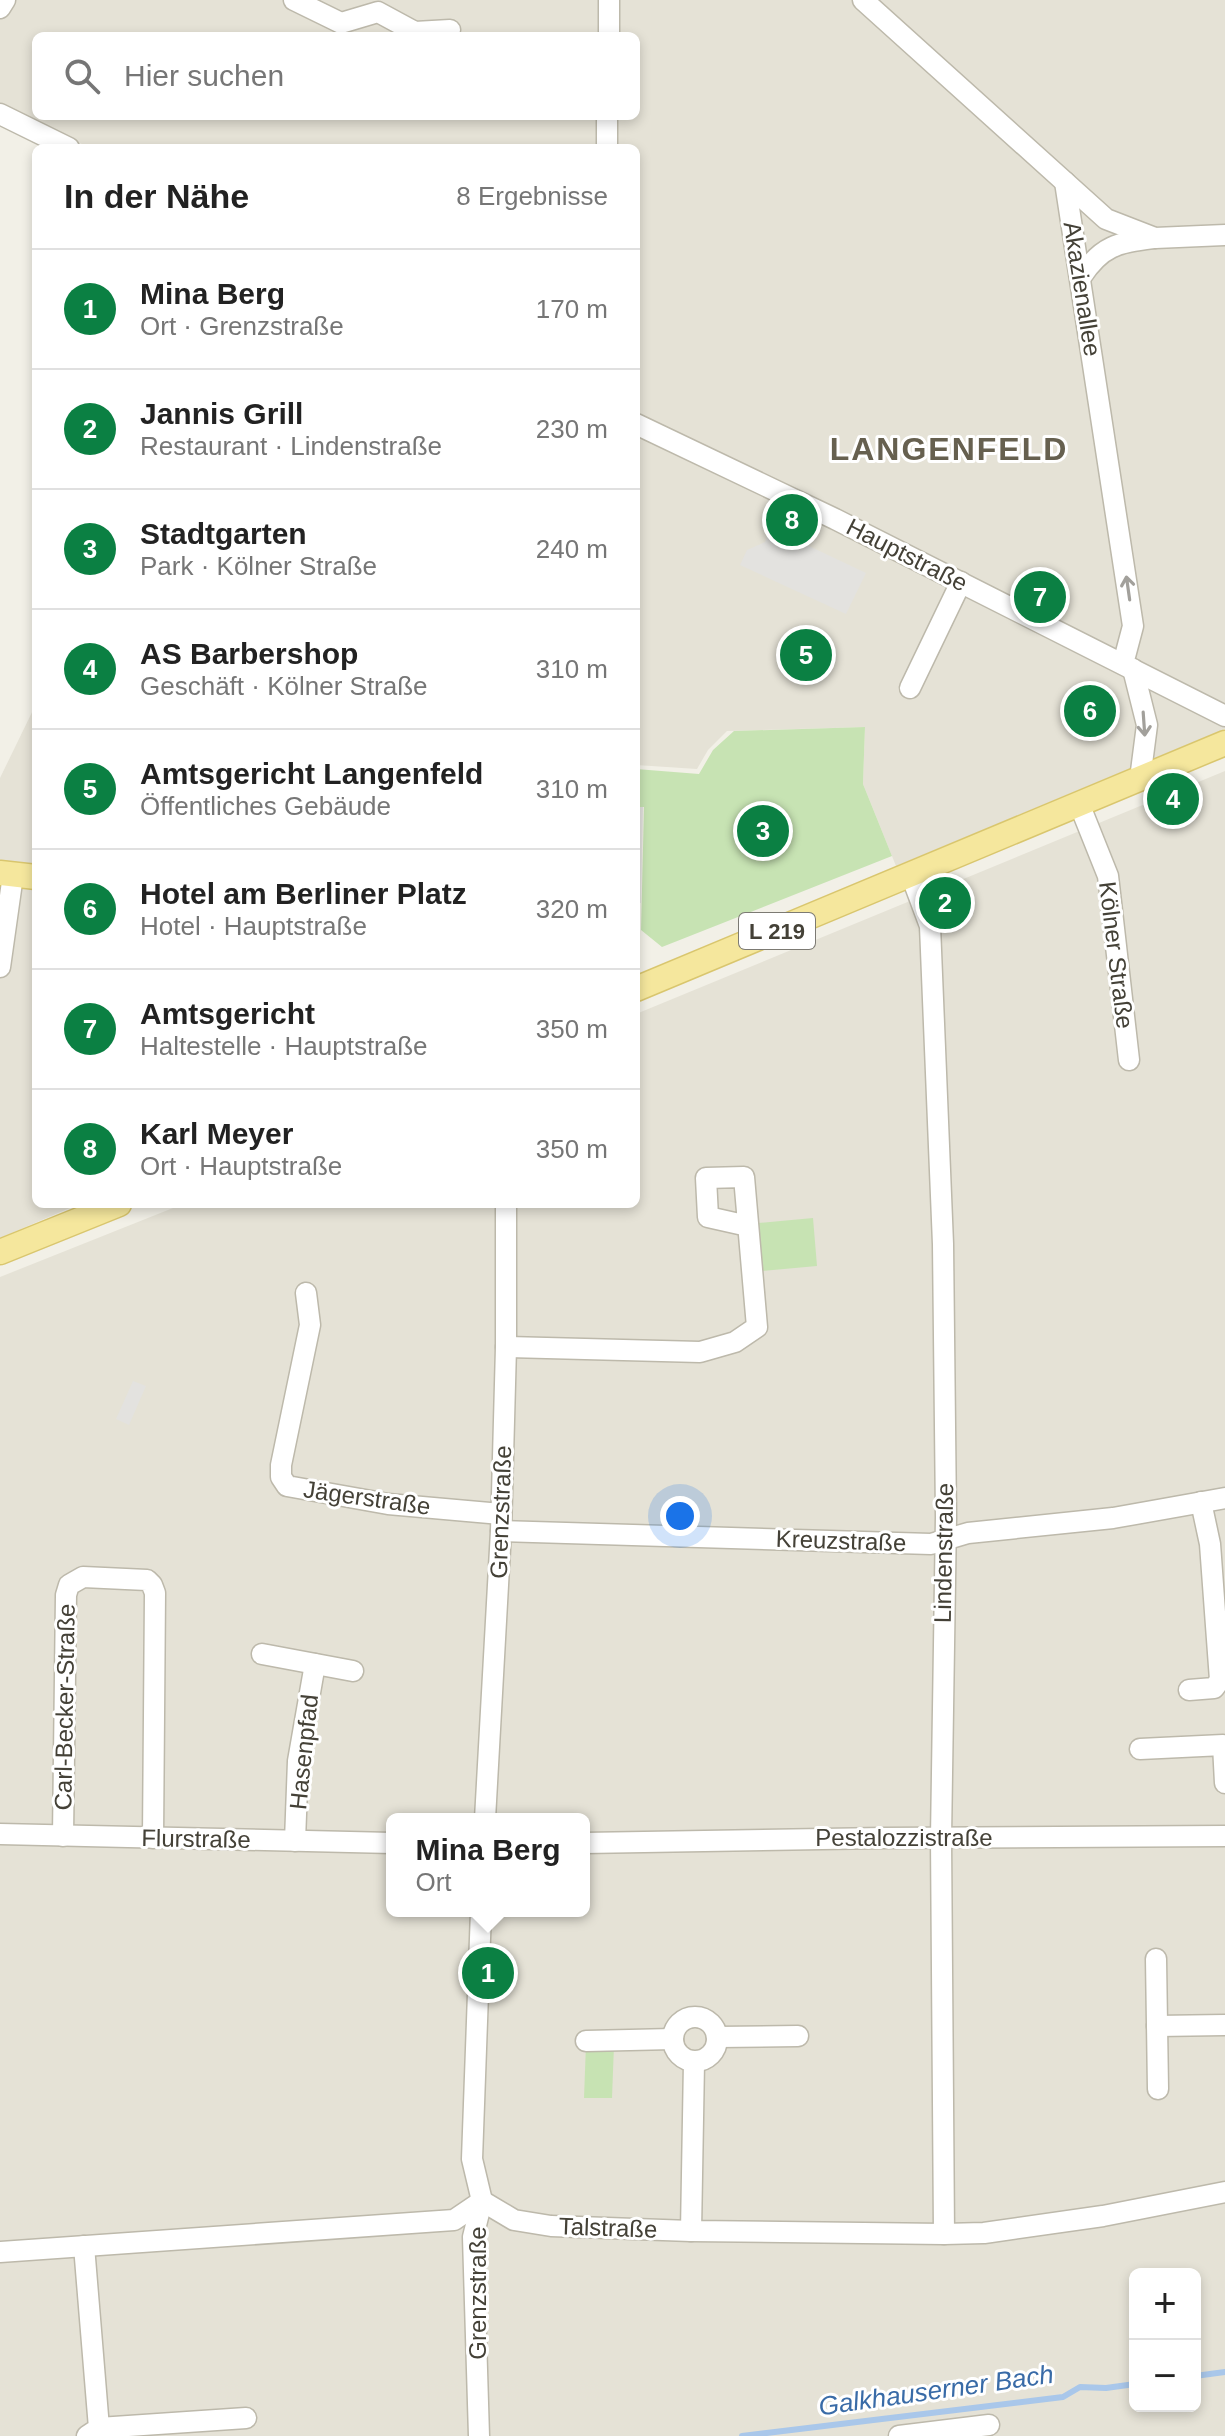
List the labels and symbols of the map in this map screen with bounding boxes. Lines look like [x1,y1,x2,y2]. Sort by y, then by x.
street label: Akazienallee [1059,220,1106,358]
district label: LANGENFELD [830,431,1068,467]
pin: 8 [766,490,818,550]
street label: Hauptstraße [842,513,972,597]
pin: 7 [1014,567,1066,627]
one-way arrow [1119,576,1134,601]
pin: 5 [780,625,832,685]
pin: 6 [1064,681,1116,741]
one-way arrow [1137,710,1152,736]
pin: 4 [1147,769,1199,829]
pin: 3 [737,801,789,861]
pin: 2 [919,873,971,933]
street label: Kölner Straße [1094,880,1139,1030]
road number: L 219 [739,913,815,949]
street label: Grenzstraße [485,1445,516,1579]
street label: Jägerstraße [302,1475,432,1520]
street label: Lindenstraße [929,1483,958,1623]
your location [660,1496,700,1536]
street label: Kreuzstraße [775,1525,907,1556]
street label: Carl-Becker-Straße [49,1603,80,1811]
street label: Hasenpfad [284,1693,323,1811]
street label: Flurstraße [141,1824,251,1853]
street label: Pestalozzistraße [815,1824,993,1851]
pin: 1 [462,1943,514,2003]
street label: Talstraße [558,2212,658,2243]
street label: Grenzstraße [464,2226,491,2360]
water label: Galkhauserner Bach [817,2359,1055,2421]

